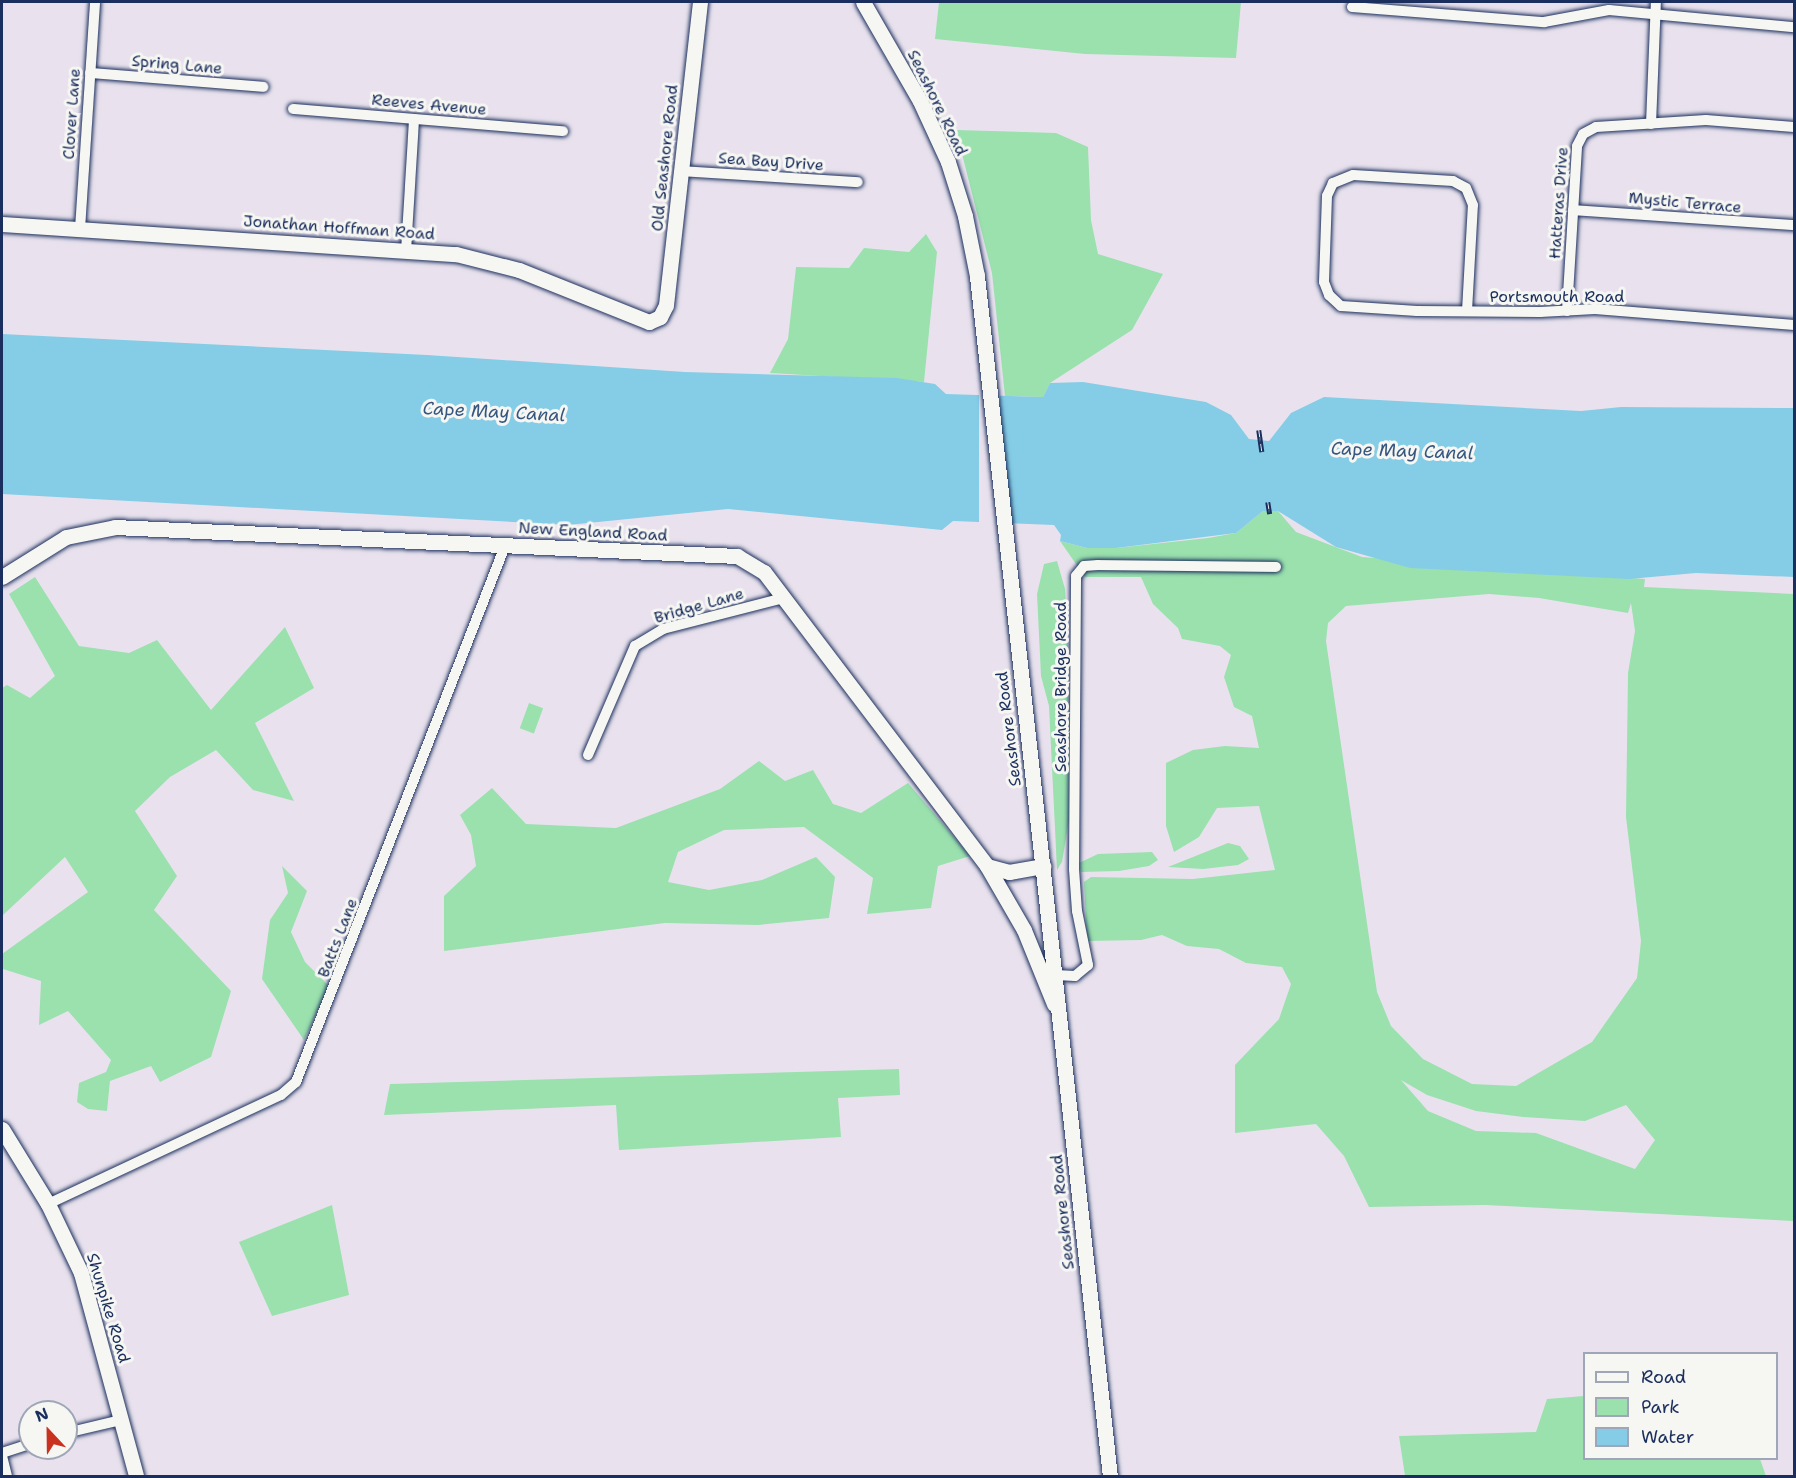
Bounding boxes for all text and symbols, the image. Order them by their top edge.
street label: Seashore Road [903,47,971,159]
street label: Spring Lane [131,51,223,79]
street label: Clover Lane [59,68,85,160]
street label: Old Seashore Road [648,84,682,232]
street label: Reeves Avenue [371,90,487,120]
street label: Hatteras Drive [1546,146,1572,260]
street label: Sea Bay Drive [718,149,824,175]
street label: Mystic Terrace [1628,188,1742,218]
street label: Jonathan Hoffman Road [243,212,435,244]
street label: Portsmouth Road [1490,287,1624,307]
water label: Cape May Canal [422,397,566,427]
water label: Cape May Canal [1330,438,1474,464]
street label: New England Road [518,519,668,545]
street label: Bridge Lane [652,584,746,628]
street label: Seashore Bridge Road [1051,602,1071,772]
street label: Seashore Road [992,670,1026,788]
street label: Batts Lane [314,896,362,980]
street label: Seashore Road [1047,1153,1079,1271]
street label: Shunpike Road [82,1251,134,1365]
legend [1583,1352,1778,1460]
text: Road [1641,1365,1686,1389]
text: Park [1641,1395,1680,1419]
north arrow [18,1400,78,1460]
text: N [32,1403,52,1427]
text: Water [1641,1425,1694,1449]

